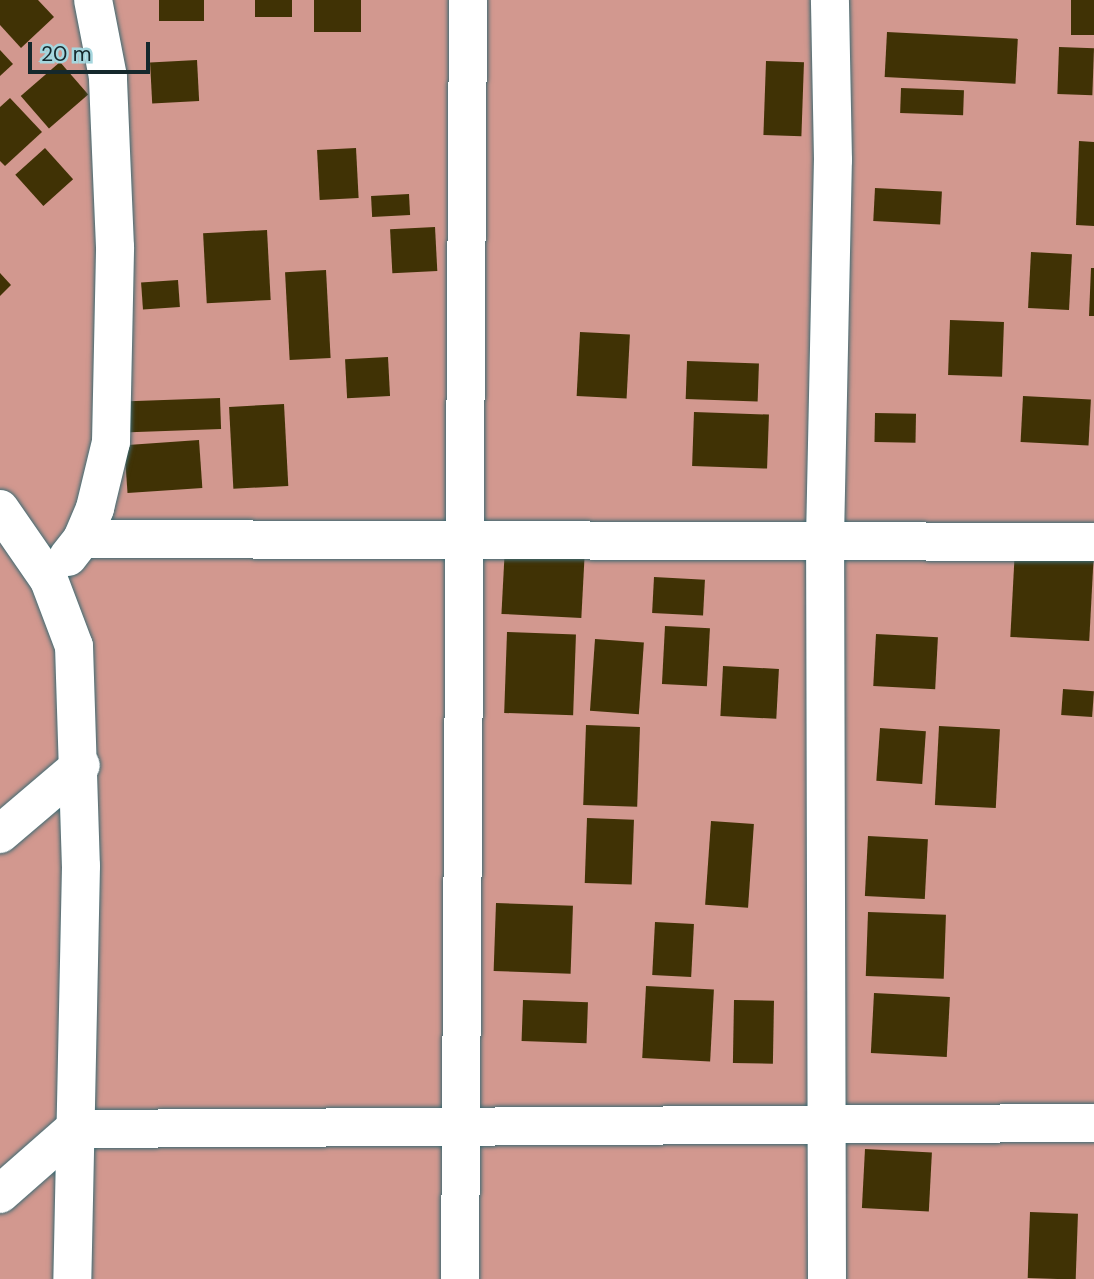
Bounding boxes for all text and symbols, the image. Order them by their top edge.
scale bar [32,28,154,72]
text: 20 m [41,40,92,68]

